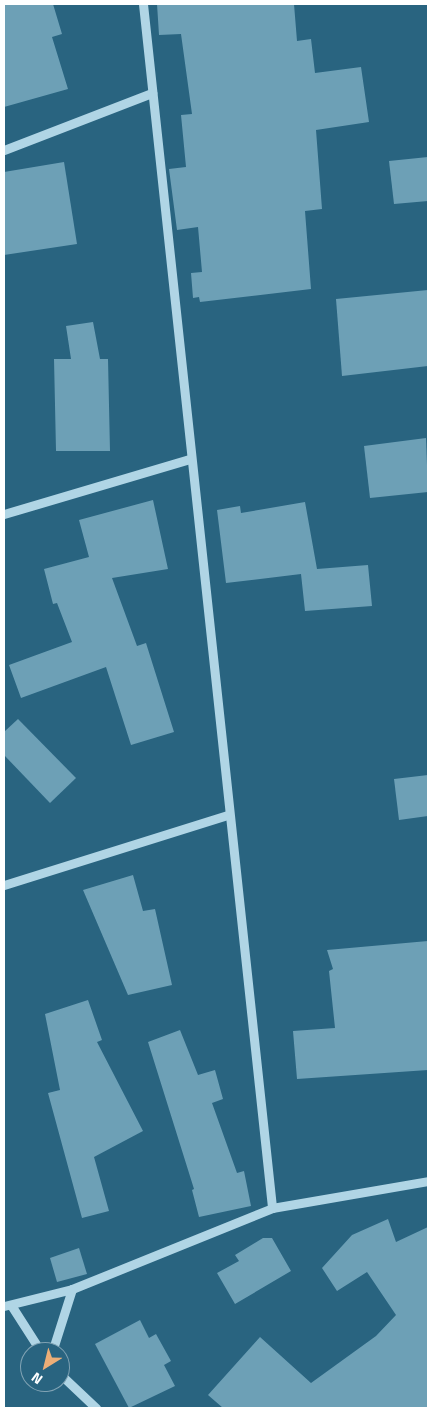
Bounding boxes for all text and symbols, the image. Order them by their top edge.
north arrow [20,1342,70,1392]
text: N [26,1367,47,1390]

